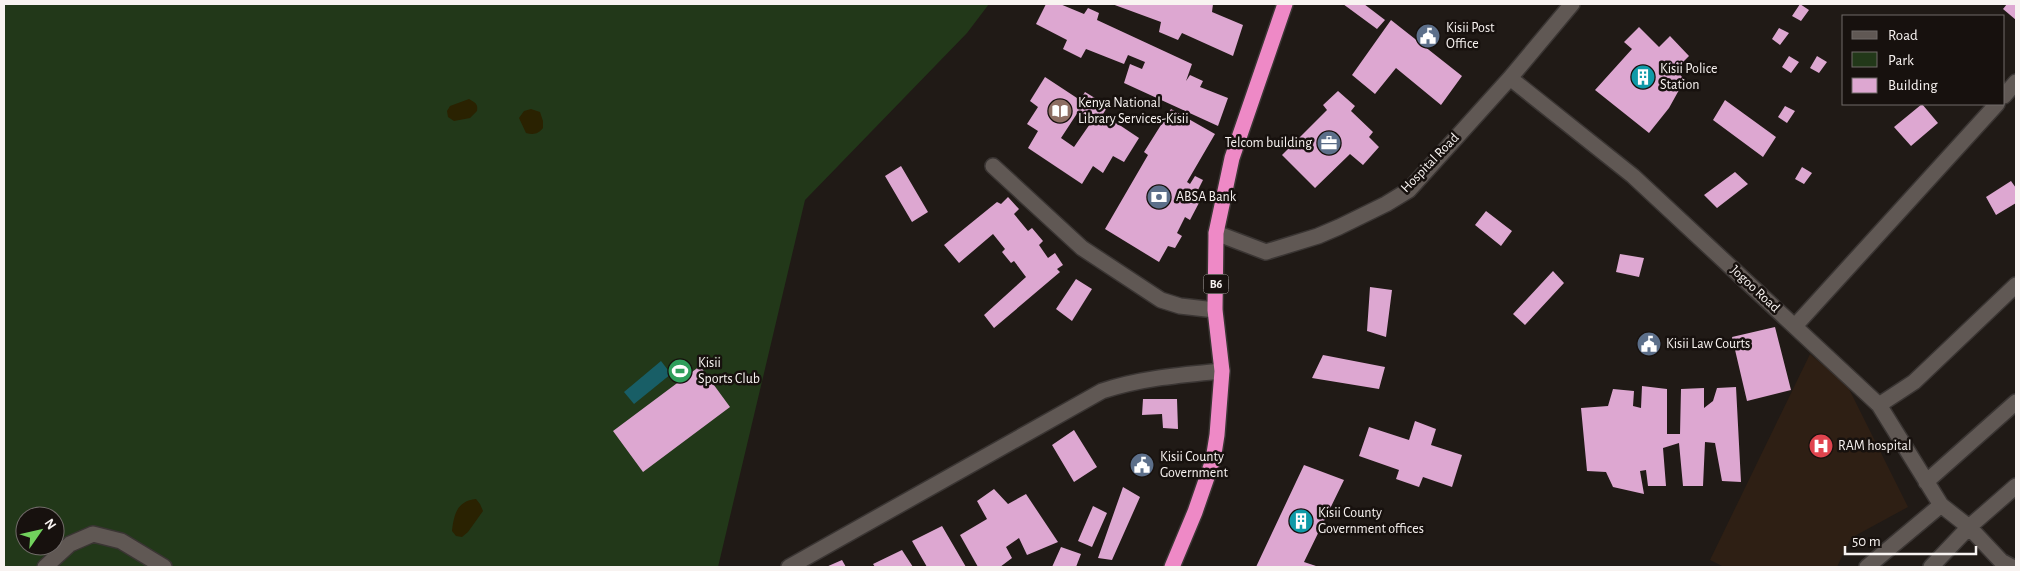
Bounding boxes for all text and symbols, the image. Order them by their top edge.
legend [1842,15,2005,105]
place label: Kisii Post Office [1446,21,1495,51]
public building icon: Kisii Post Office [1415,23,1441,49]
text: Road [1888,28,1918,43]
text: Park [1888,53,1914,68]
place label: Kisii Police Station [1660,62,1718,92]
building icon: Kisii Police Station [1630,64,1656,90]
text: Building [1888,78,1938,93]
place label: Kenya National Library Services-Kisii [1078,96,1189,126]
library icon: Kenya National Library Services-Kisii [1047,98,1073,124]
office icon: Telcom building [1316,130,1342,156]
street label: Hospital Road [1398,131,1462,195]
place label: Telcom building [1225,136,1312,150]
bank icon: ABSA Bank [1146,184,1172,210]
place label: ABSA Bank [1176,190,1237,204]
street label: Jogoo Road [1728,263,1782,315]
road number: B6 [1204,274,1228,294]
public building icon: Kisii Law Courts [1636,331,1662,357]
place label: Kisii Law Courts [1666,337,1750,351]
place label: Kisii Sports Club [698,356,760,386]
sports icon: Kisii Sports Club [667,358,693,384]
hospital icon: RAM hospital [1808,433,1834,459]
place label: RAM hospital [1838,439,1911,453]
place label: Kisii County Government [1160,450,1228,480]
public building icon: Kisii County Government [1129,452,1155,478]
north arrow [15,506,65,556]
place label: Kisii County Government offices [1318,506,1424,536]
building icon: Kisii County Government offices [1288,508,1314,534]
text: N [41,516,58,532]
scale bar [1845,524,1976,556]
text: 50 m [1852,534,1881,549]

